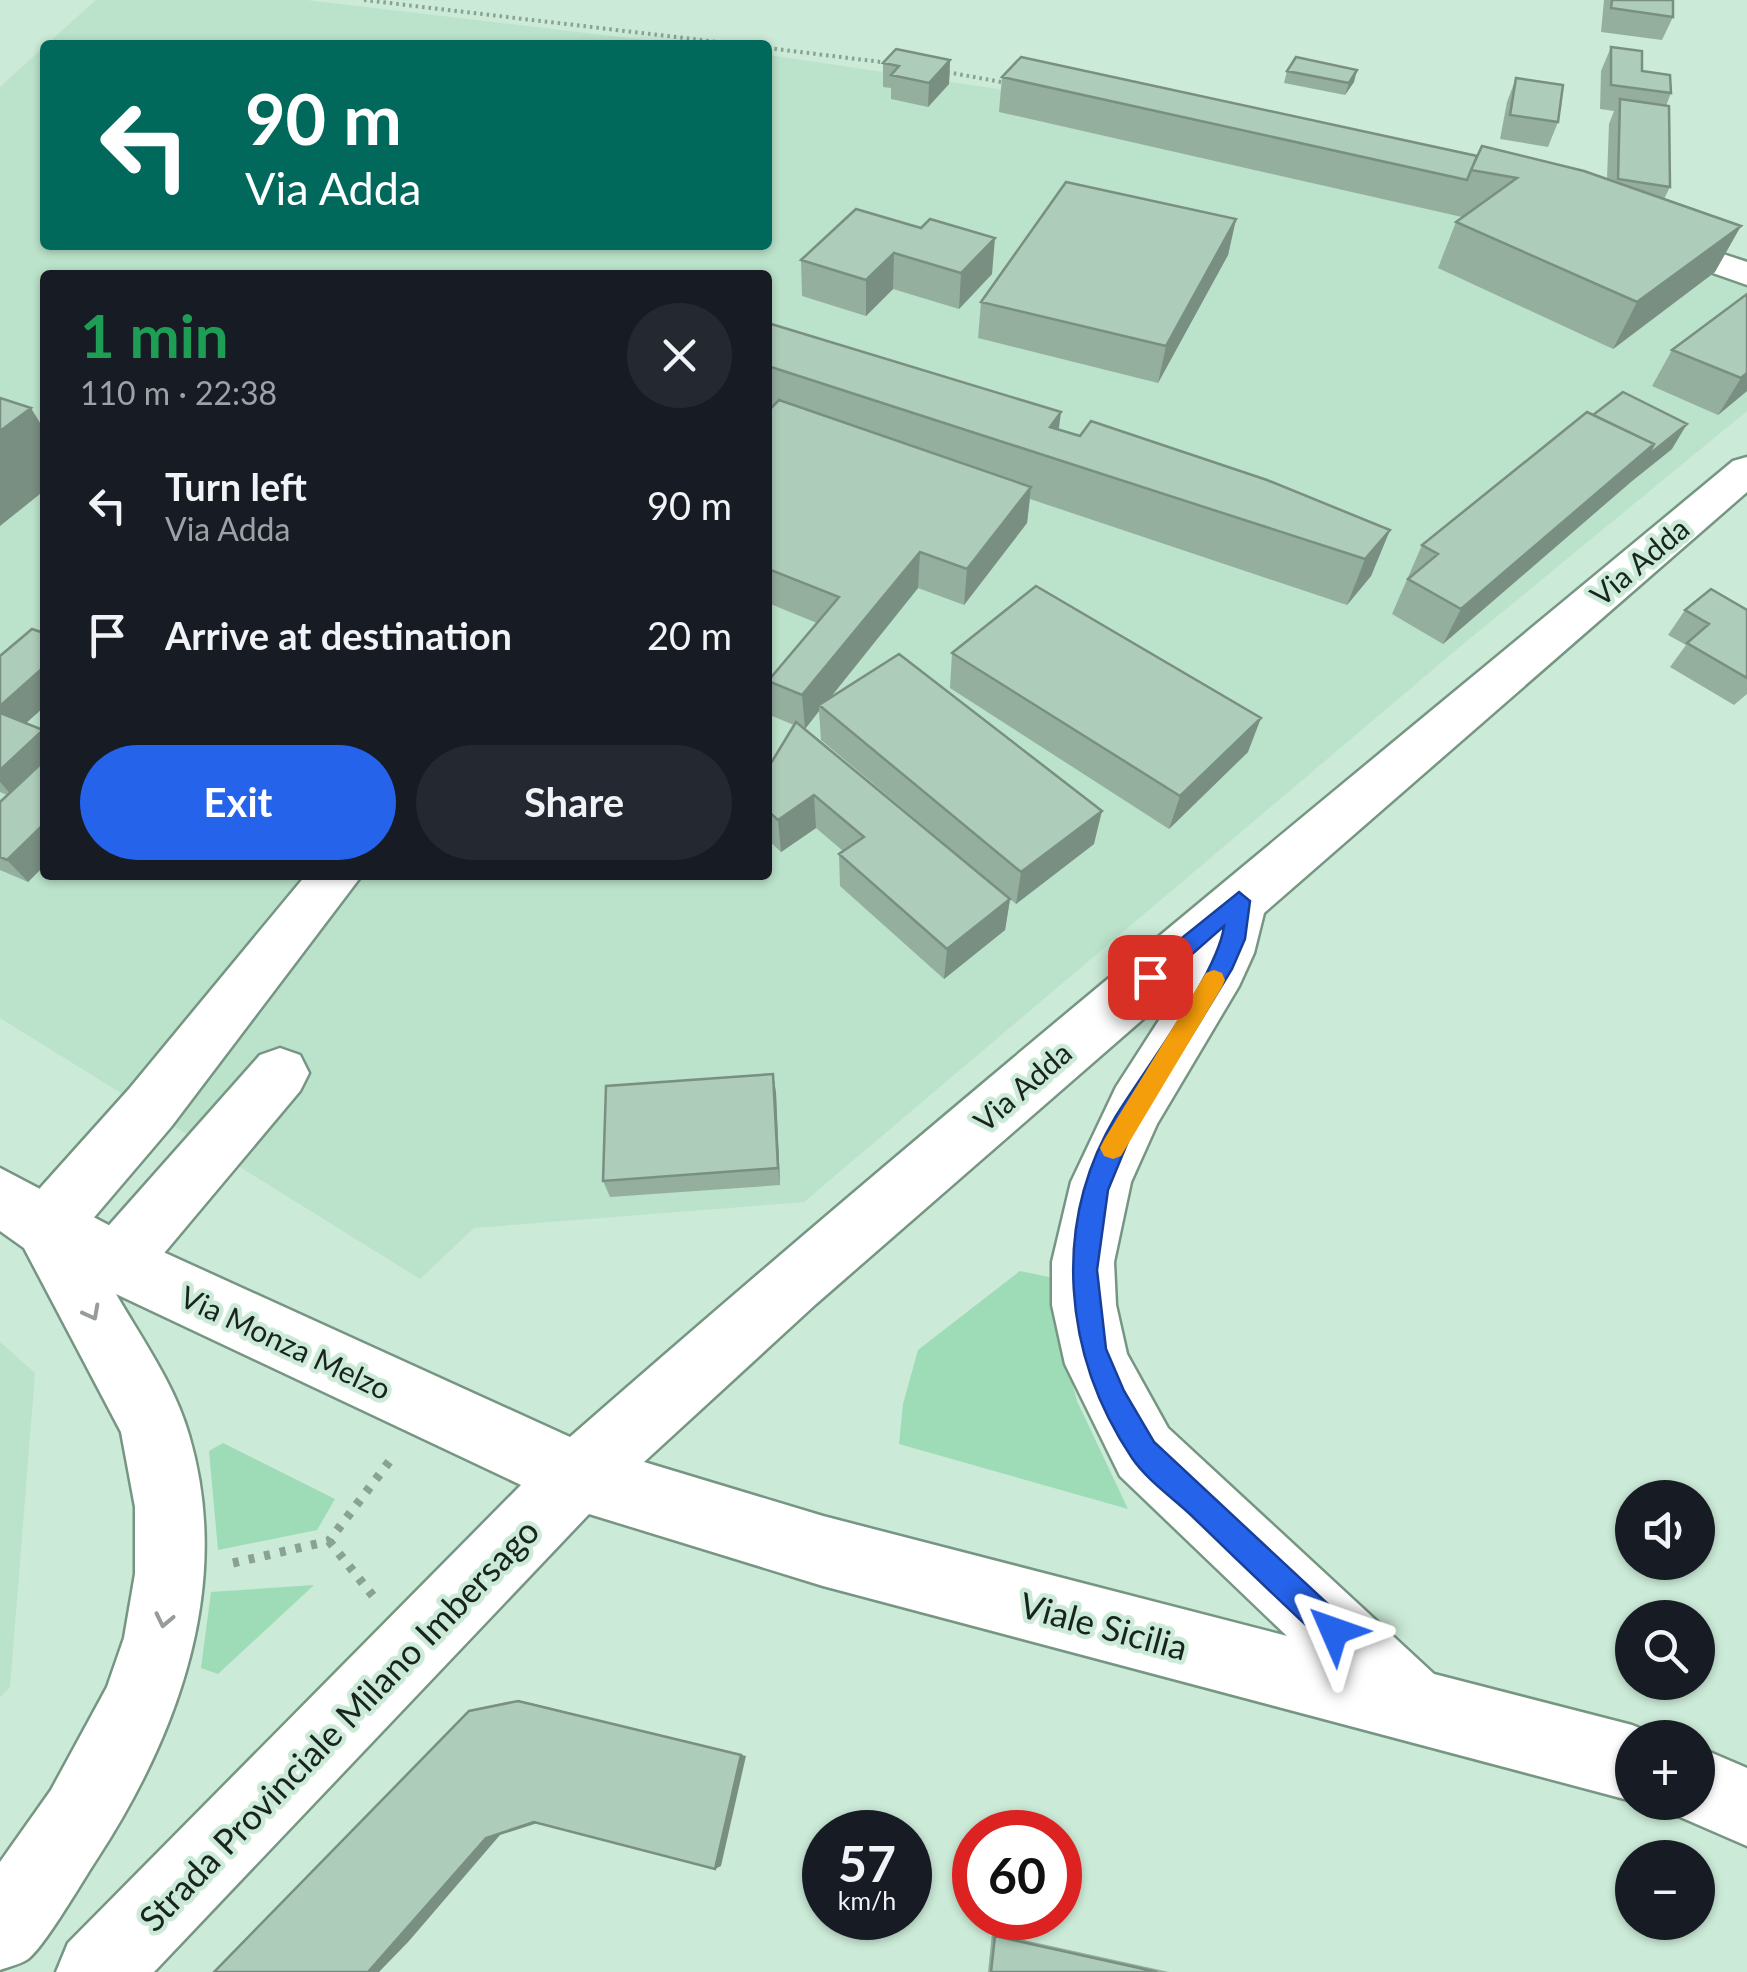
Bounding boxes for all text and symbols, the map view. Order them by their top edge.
text: 90 m [245,76,402,160]
icon: left [80,80,210,210]
text: Via Adda [245,161,421,215]
text: 1 min [80,299,229,371]
button: close [627,303,732,408]
text: 110 m · 22:38 [80,373,277,412]
text: Turn left [165,463,307,509]
icon: left [80,478,135,533]
text: 90 m [647,482,732,528]
text: Via Adda [165,509,290,548]
street label: Via Adda [1582,509,1696,613]
icon: arrive [80,608,135,663]
text: Arrive at destination [165,612,512,658]
text: 20 m [647,612,732,658]
button: Exit [80,745,396,860]
button: Share [416,745,732,860]
pin [1108,935,1193,1020]
icon: arrive [1123,950,1178,1005]
street label: Via Adda [966,1034,1078,1138]
street label: Via Monza Melzo [175,1278,397,1406]
one-way arrow [80,1302,100,1320]
map controls [1615,1480,1715,1940]
button: sound [1615,1480,1715,1580]
street label: Strada Provinciale Milano Imbersago [130,1509,546,1939]
position arrow [1282,1579,1386,1683]
street label: Viale Sicilia [1016,1583,1192,1667]
button: search [1615,1600,1715,1700]
one-way arrow [155,1611,176,1628]
button: + [1615,1720,1715,1820]
speed limit sign: 60 [952,1810,1082,1940]
text: 57 [838,1833,896,1893]
button: − [1615,1840,1715,1940]
text: km/h [838,1885,896,1915]

